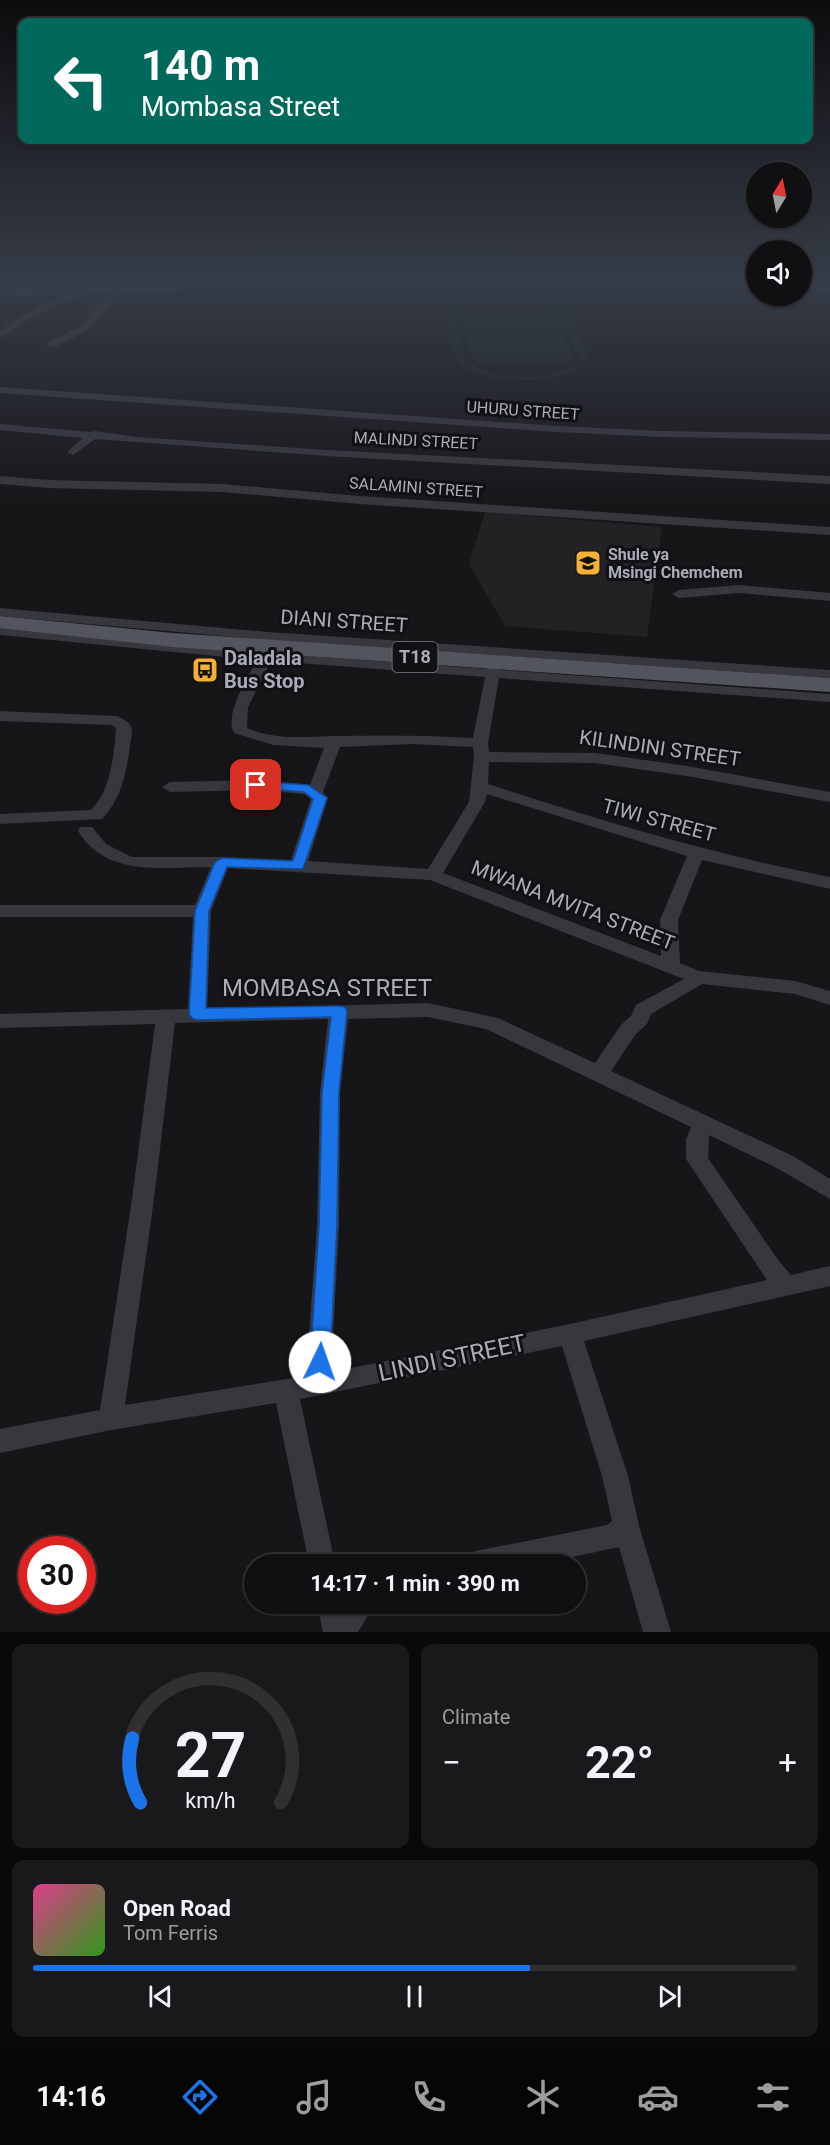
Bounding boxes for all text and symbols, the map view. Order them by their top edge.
text: 140 m [141,41,260,90]
icon: left [42,42,120,120]
text: Mombasa Street [141,91,340,123]
north arrow [746,162,812,228]
map controls [746,162,812,306]
button: sound [746,240,812,306]
street label: UHURU STREET [466,397,581,424]
street label: MALINDI STREET [353,428,479,453]
street label: SALAMINI STREET [348,473,484,502]
place label: Shule ya Msingi Chemchem [608,545,743,582]
school or university icon: Shule ya Msingi Chemchem [573,548,603,578]
street label: DIANI STREET [280,605,408,637]
road number: T18 [392,642,438,672]
place label: Daladala Bus Stop [224,646,305,693]
bus stop icon: Daladala Bus Stop [190,655,220,685]
street label: KILINDINI STREET [578,725,742,771]
pin [230,759,281,810]
icon: arrive [239,768,272,801]
street label: TIWI STREET [600,793,718,847]
street label: MWANA MVITA STREET [468,855,678,955]
street label: MOMBASA STREET [222,974,432,1002]
street label: LINDI STREET [376,1329,528,1387]
position arrow [288,1330,352,1394]
speed limit sign: 30 [18,1536,96,1614]
text: 14:17 · 1 min · 390 m [310,1571,520,1596]
text: Climate [442,1705,510,1729]
text: 27 [175,1719,246,1792]
text: 22° [585,1736,654,1789]
text: − [442,1743,461,1782]
text: + [778,1743,797,1782]
text: km/h [185,1788,236,1813]
text: Open Road [123,1896,231,1921]
text: Tom Ferris [123,1921,218,1945]
icon: previous [144,1980,177,2013]
icon: pause [398,1980,431,2013]
icon: next [653,1980,686,2013]
icon: directions [179,2076,221,2118]
icon: music [293,2076,335,2118]
icon: phone [408,2076,450,2118]
icon: climate [522,2076,564,2118]
icon: car [637,2076,679,2118]
icon: filters [752,2076,794,2118]
text: 14:16 [36,2081,106,2113]

